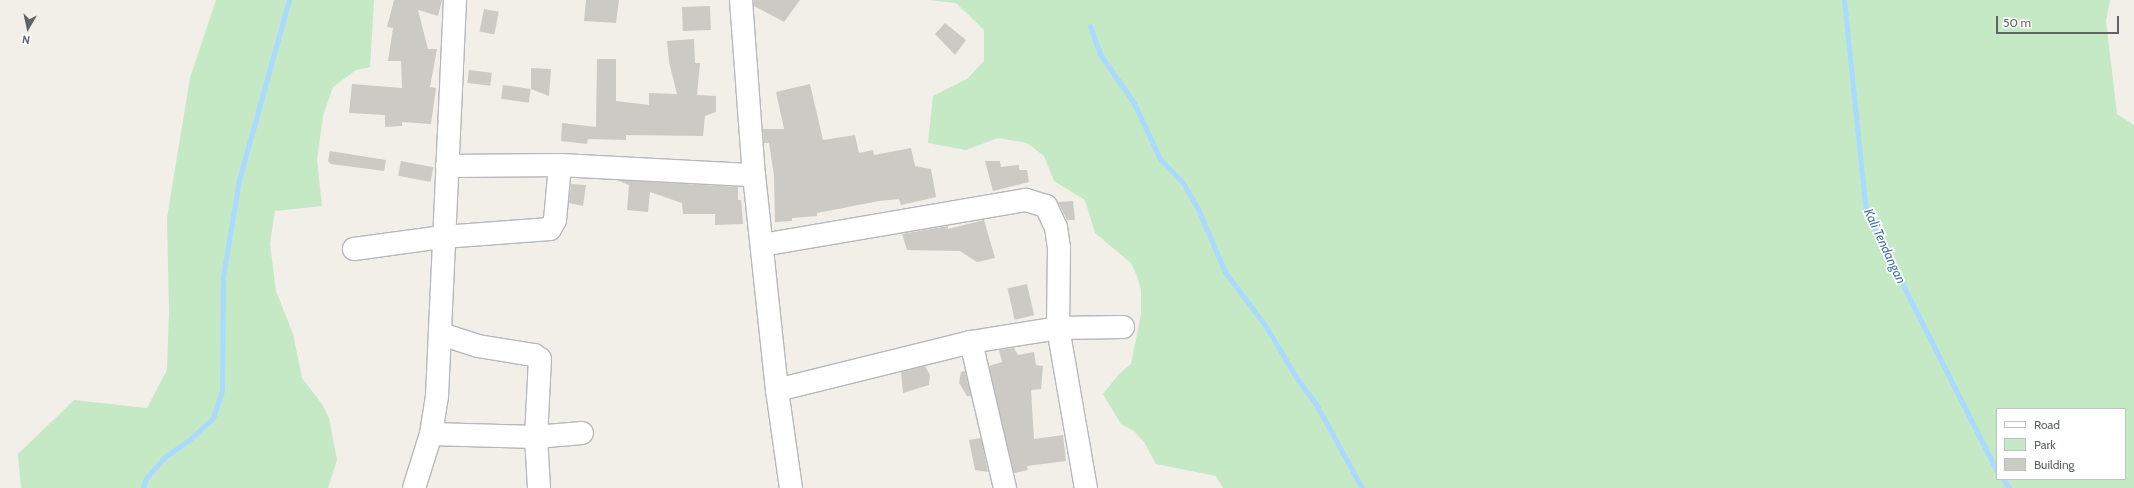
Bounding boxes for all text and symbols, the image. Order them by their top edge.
north arrow [8,8,48,48]
scale bar [1998,8,2121,34]
text: 50 m [2003,15,2031,30]
text: N [21,32,31,47]
water label: Kali Tendangan [1861,206,1909,286]
legend [1996,408,2126,480]
text: Road [2034,417,2060,432]
text: Park [2034,437,2056,452]
text: Building [2034,457,2075,472]

